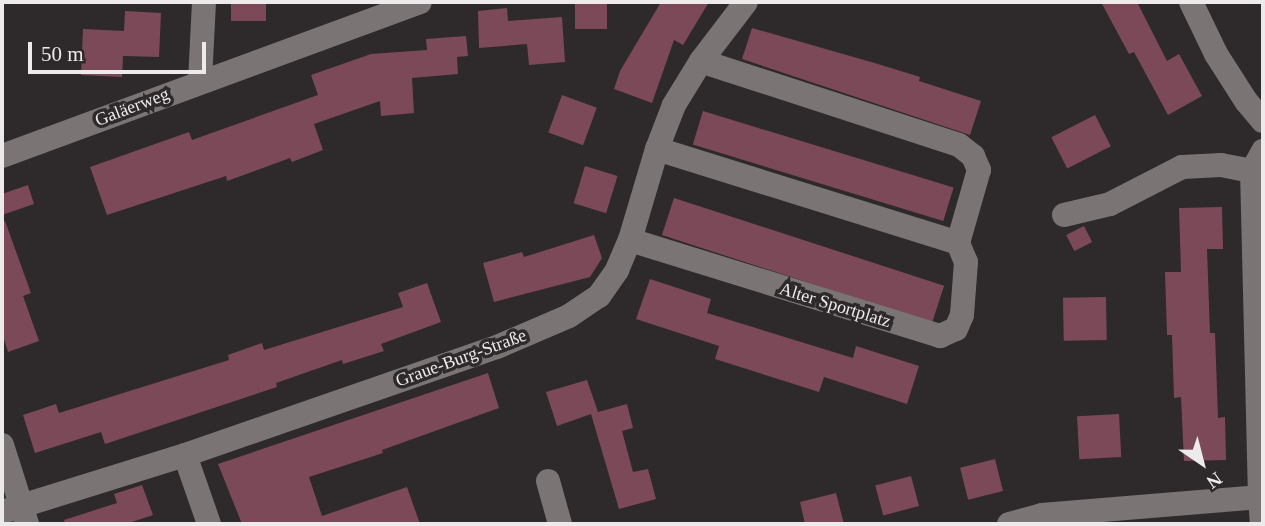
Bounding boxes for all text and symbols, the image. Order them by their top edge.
scale bar [32,28,210,72]
text: 50 m [41,42,84,66]
street label: Galäerweg [92,83,172,131]
street label: Alter Sportplatz [777,278,893,332]
street label: Graue-Burg-Straße [393,324,529,392]
north arrow [1167,428,1237,498]
text: N [1203,468,1226,493]

